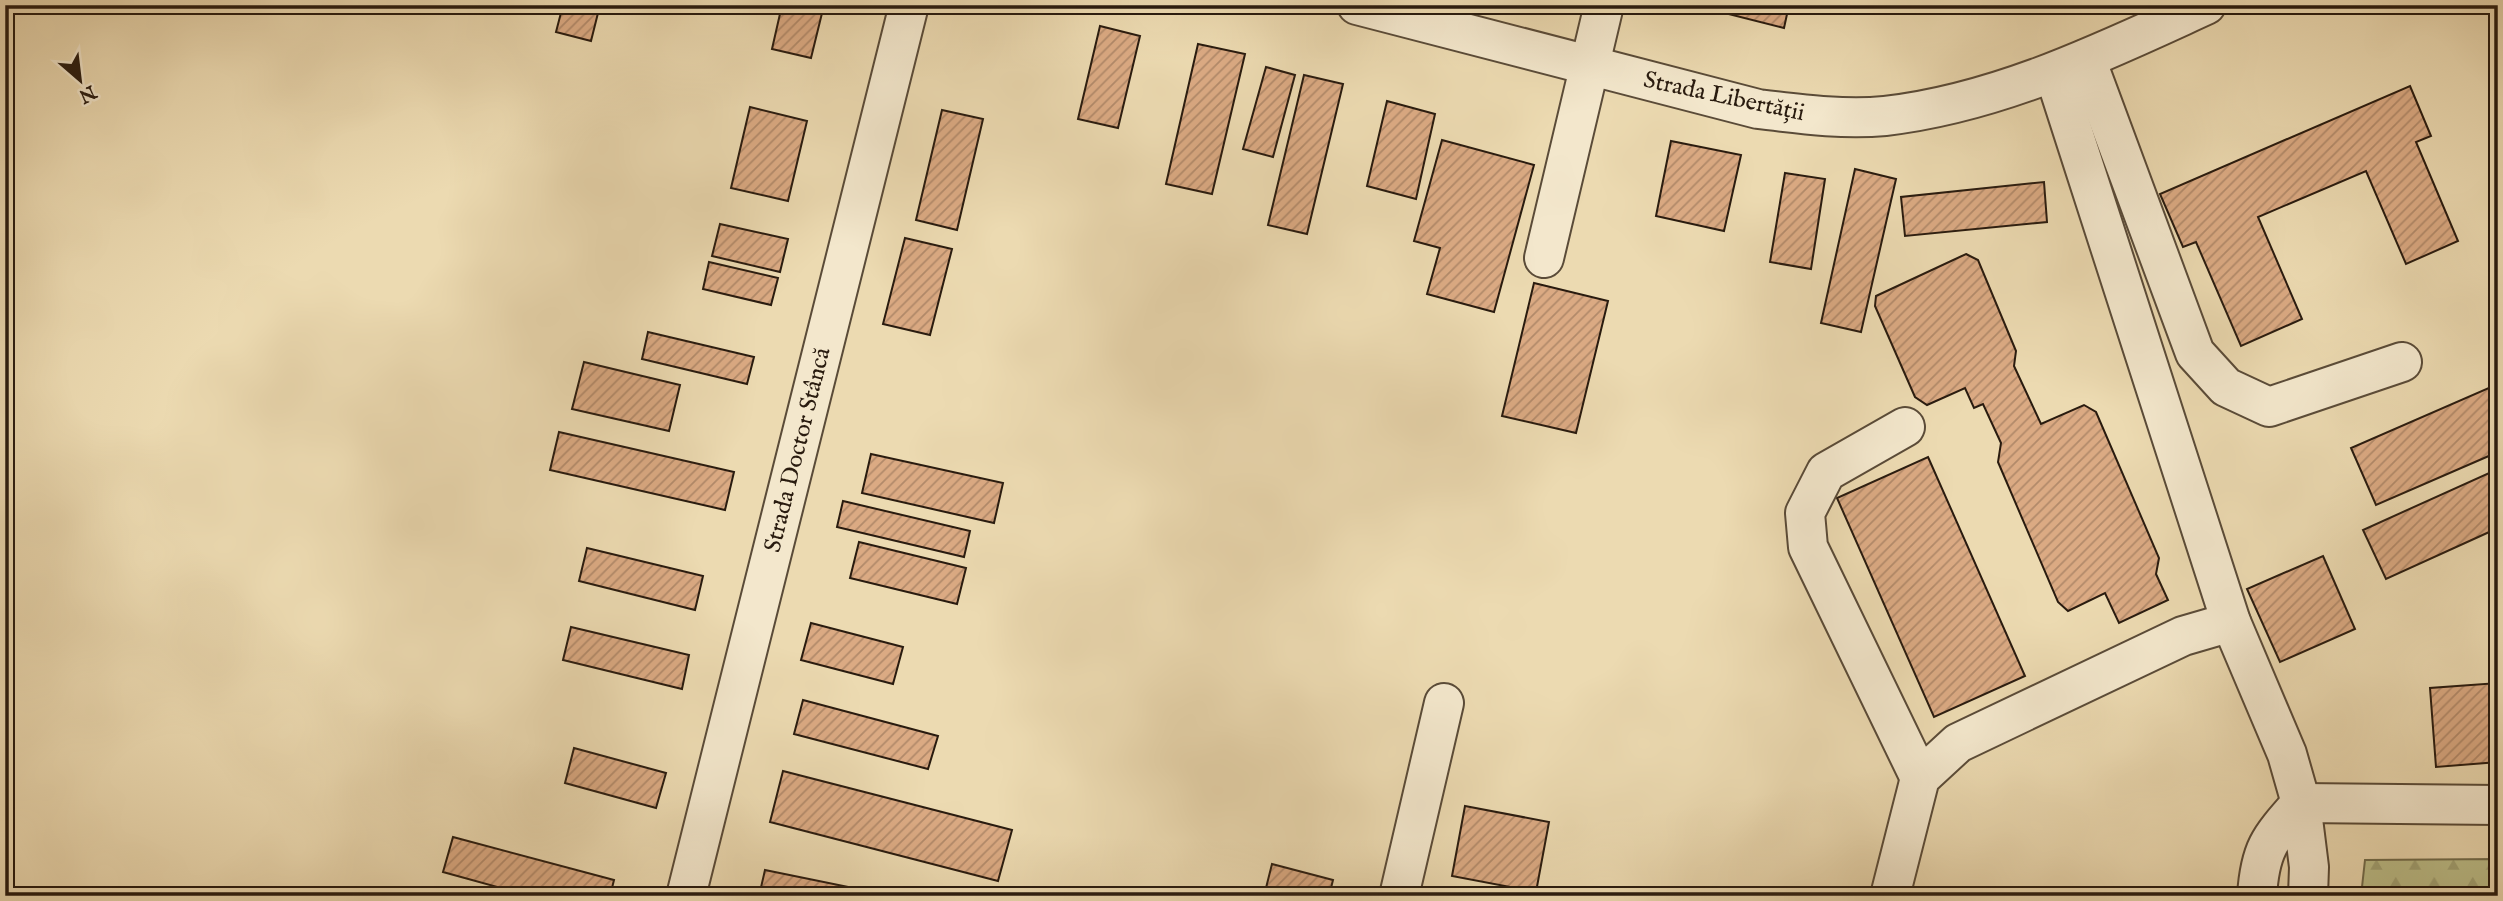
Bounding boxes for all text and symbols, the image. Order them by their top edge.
north arrow [46,46,116,116]
street label: Strada Libertății [1641,65,1807,129]
text: N [74,78,101,108]
street label: Strada Doctor Stâncă [758,344,839,556]

